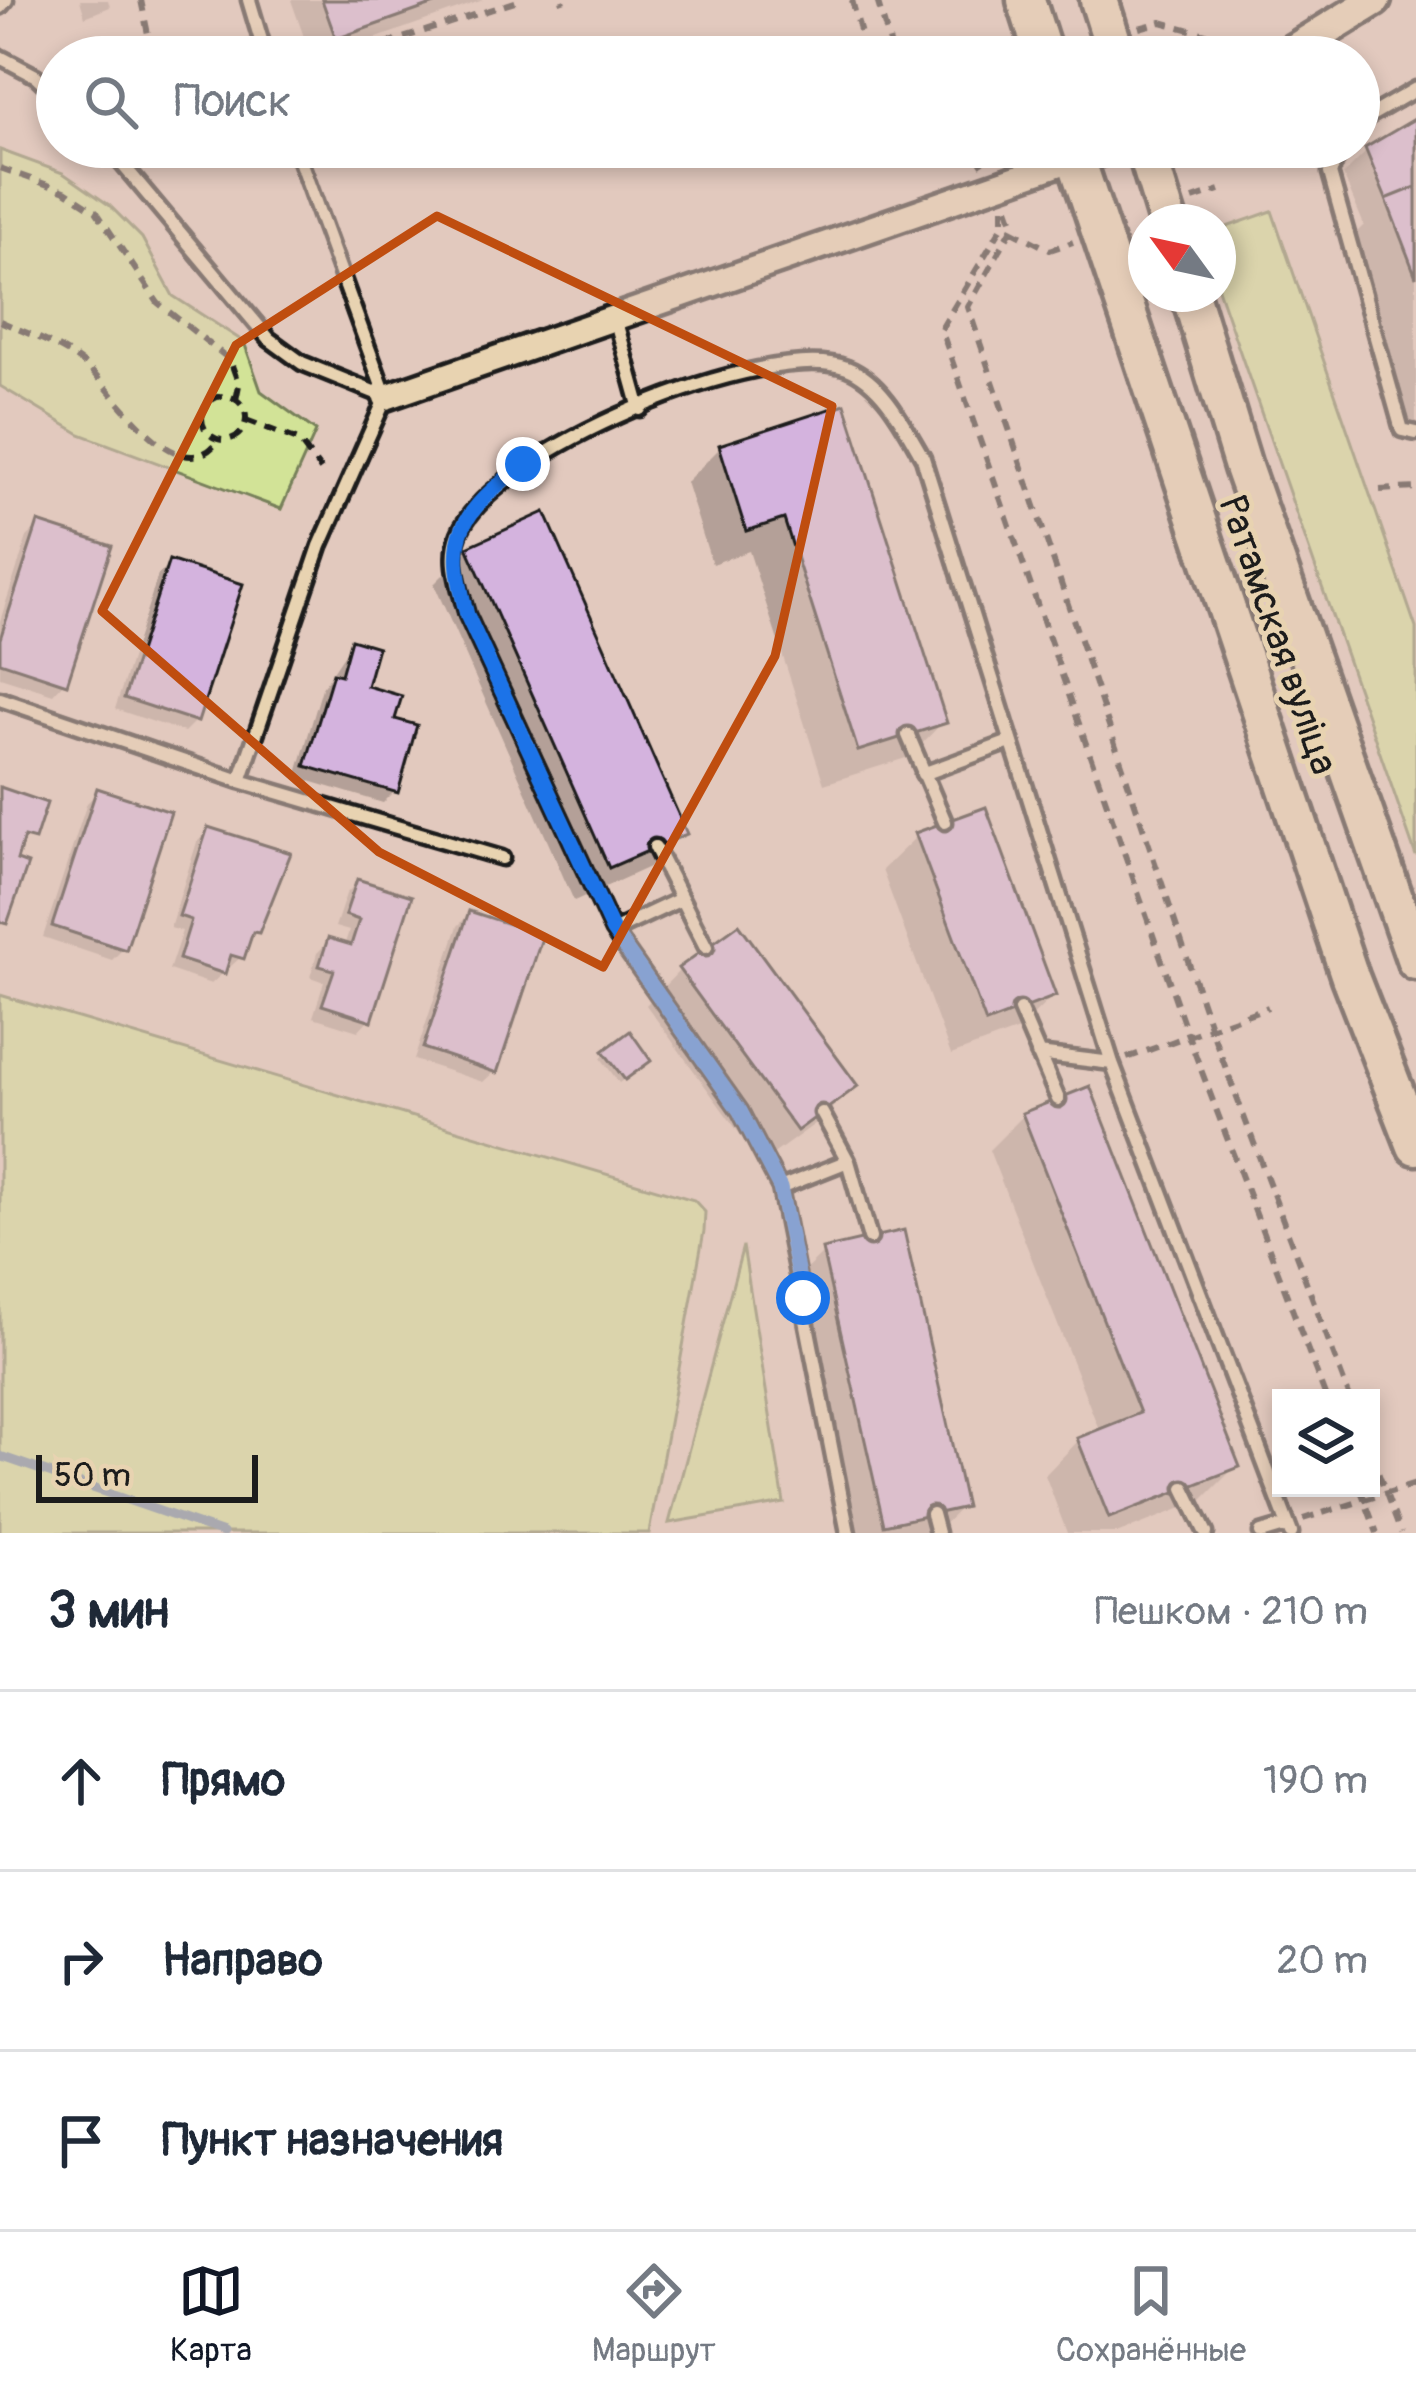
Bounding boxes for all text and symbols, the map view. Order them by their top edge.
search box [36,36,1380,168]
icon: search [78,69,144,135]
text: Поиск [174,74,291,130]
north arrow [1128,204,1236,312]
route end [496,437,550,491]
street label: Ратамская вуліца [1207,489,1349,781]
route start [776,1271,830,1325]
map controls [1272,1389,1380,1497]
button: layers [1272,1389,1380,1497]
scale bar [36,1449,258,1502]
text: 50 m [54,1455,131,1496]
text: 3 мин [48,1579,169,1643]
text: Пешком · 210 m [1095,1587,1368,1636]
icon: ahead [48,1748,114,1814]
text: Прямо [162,1753,285,1809]
text: 190 m [1263,1756,1368,1805]
icon: right [48,1928,114,1994]
text: Направо [162,1933,323,1989]
text: 20 m [1276,1936,1368,1985]
icon: arrive [48,2108,114,2174]
text: Пункт назначения [162,2113,503,2169]
tab: Карта [170,2258,252,2371]
tab: Маршрут [592,2258,716,2371]
tab: Сохранённые [1056,2258,1246,2371]

